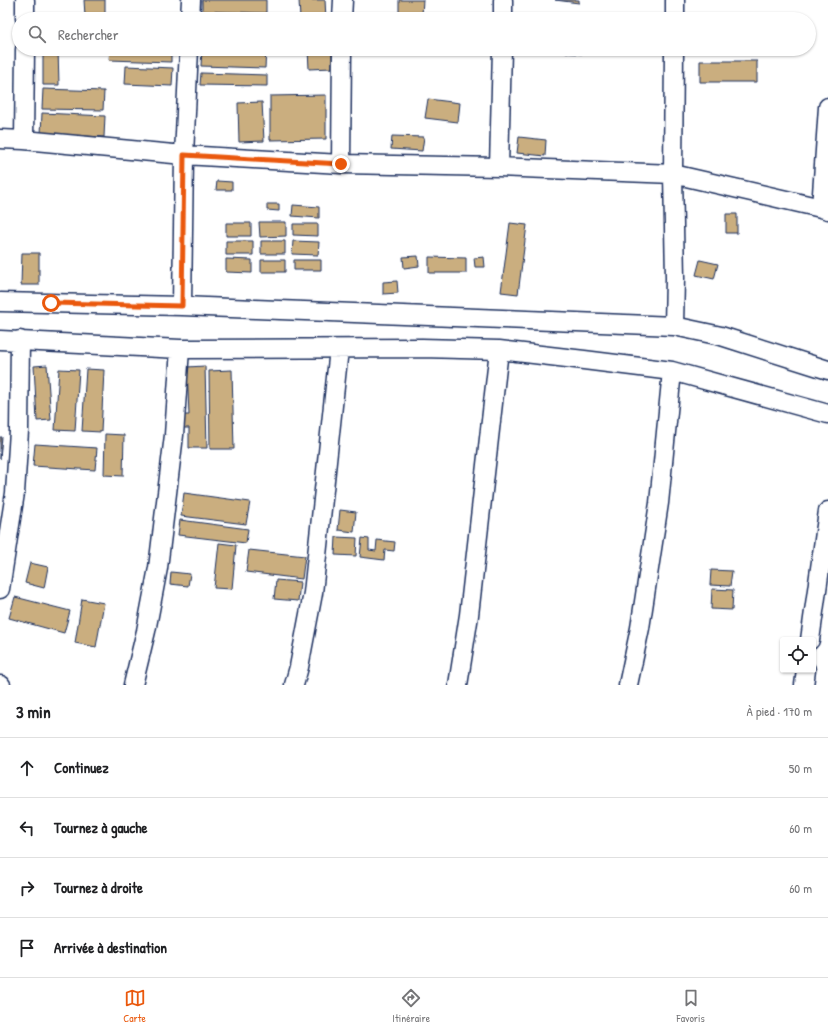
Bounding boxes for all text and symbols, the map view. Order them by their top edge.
search box [12,12,816,56]
icon: search [26,23,48,45]
text: Rechercher [58,24,119,45]
route end [332,155,350,173]
route start [42,294,60,312]
map controls [780,637,816,673]
button: locate [780,637,816,673]
text: 3 min [16,700,51,723]
text: À pied · 170 m [747,702,812,720]
icon: ahead [16,757,38,779]
text: Continuez [54,757,109,778]
text: 50 m [789,759,812,777]
icon: left [16,817,38,839]
text: Tournez à gauche [54,817,147,838]
text: 60 m [789,819,812,837]
icon: right [16,877,38,899]
text: Tournez à droite [54,877,143,898]
text: 60 m [789,879,812,897]
icon: arrive [16,937,38,959]
text: Arrivée à destination [54,937,167,958]
tab: Carte [123,987,146,1025]
tab: Itinéraire [392,987,430,1025]
tab: Favoris [677,987,705,1025]

